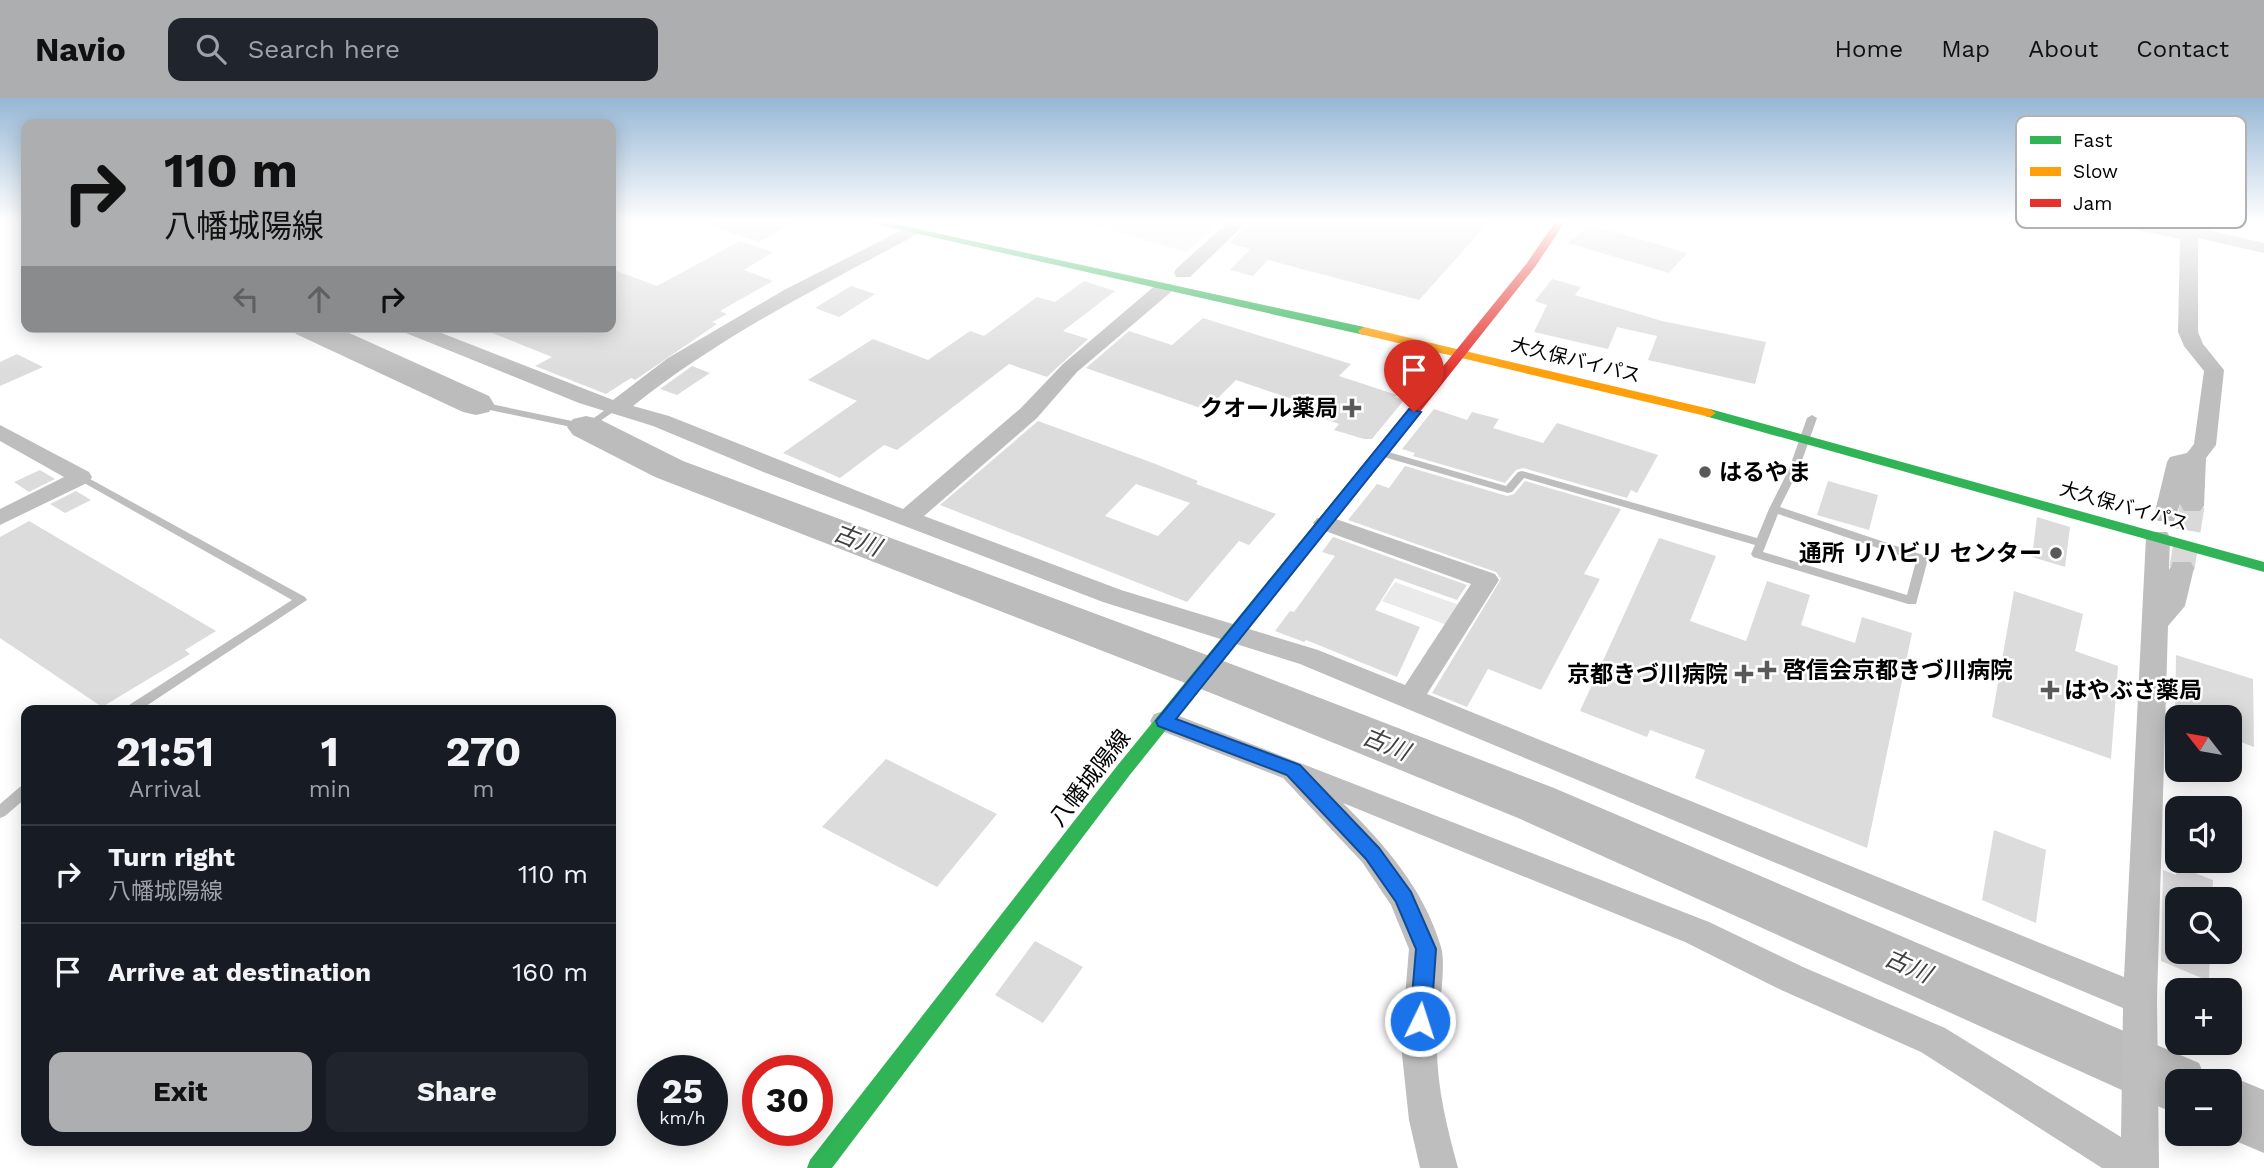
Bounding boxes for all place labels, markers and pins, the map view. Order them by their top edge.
pin [1384,340,1444,412]
place label: クオール薬局 [1200,395,1338,422]
marker: クオール薬局 [1344,400,1360,416]
place label: はるやま [1719,459,1811,486]
marker: はるやま [1697,464,1713,480]
place label: 通所 リハビリ センター [1799,540,2042,567]
marker: 通所 リハビリ センター [2048,545,2064,561]
place label: 啓信会京都きづ川病院 [1783,657,2013,684]
marker: 啓信会京都きづ川病院 [1757,660,1777,680]
place label: 京都きづ川病院 [1567,661,1728,688]
marker: 京都きづ川病院 [1734,664,1754,684]
place label: はやぶさ薬局 [2064,677,2202,704]
marker: はやぶさ薬局 [2042,682,2058,698]

